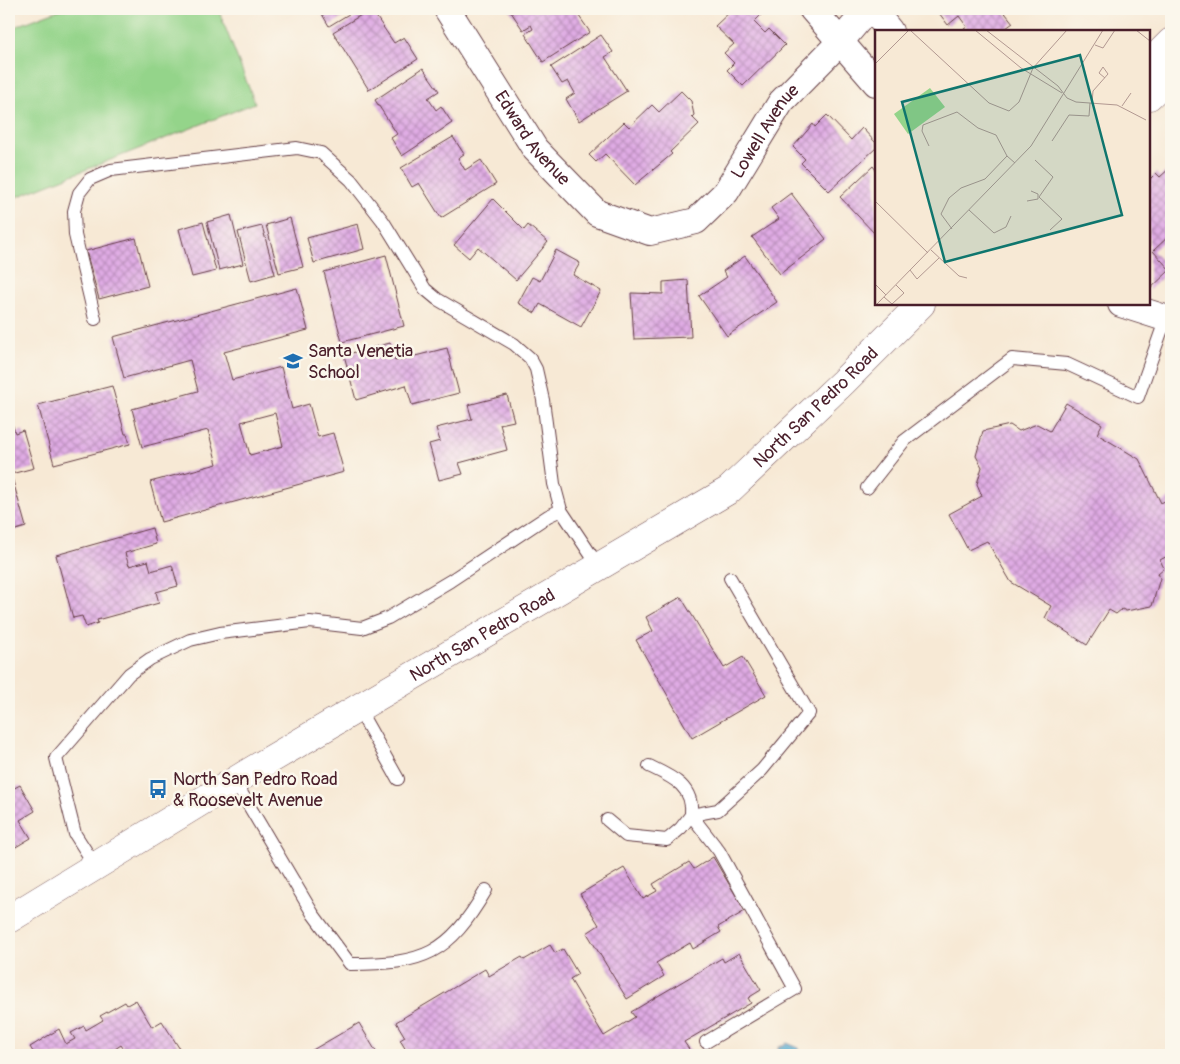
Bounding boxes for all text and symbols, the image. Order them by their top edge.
inset map [875,30,1150,305]
street label: Lowell Avenue [726,79,804,183]
street label: Edward Avenue [490,86,575,190]
place label: Santa Venetia School [308,340,413,384]
street label: North San Pedro Road [748,342,883,473]
school or university icon: Santa Venetia School [282,350,304,372]
street label: North San Pedro Road [405,583,559,687]
place label: North San Pedro Road & Roosevelt Avenue [173,768,338,812]
bus stop icon: North San Pedro Road & Roosevelt Avenue [147,778,169,800]

